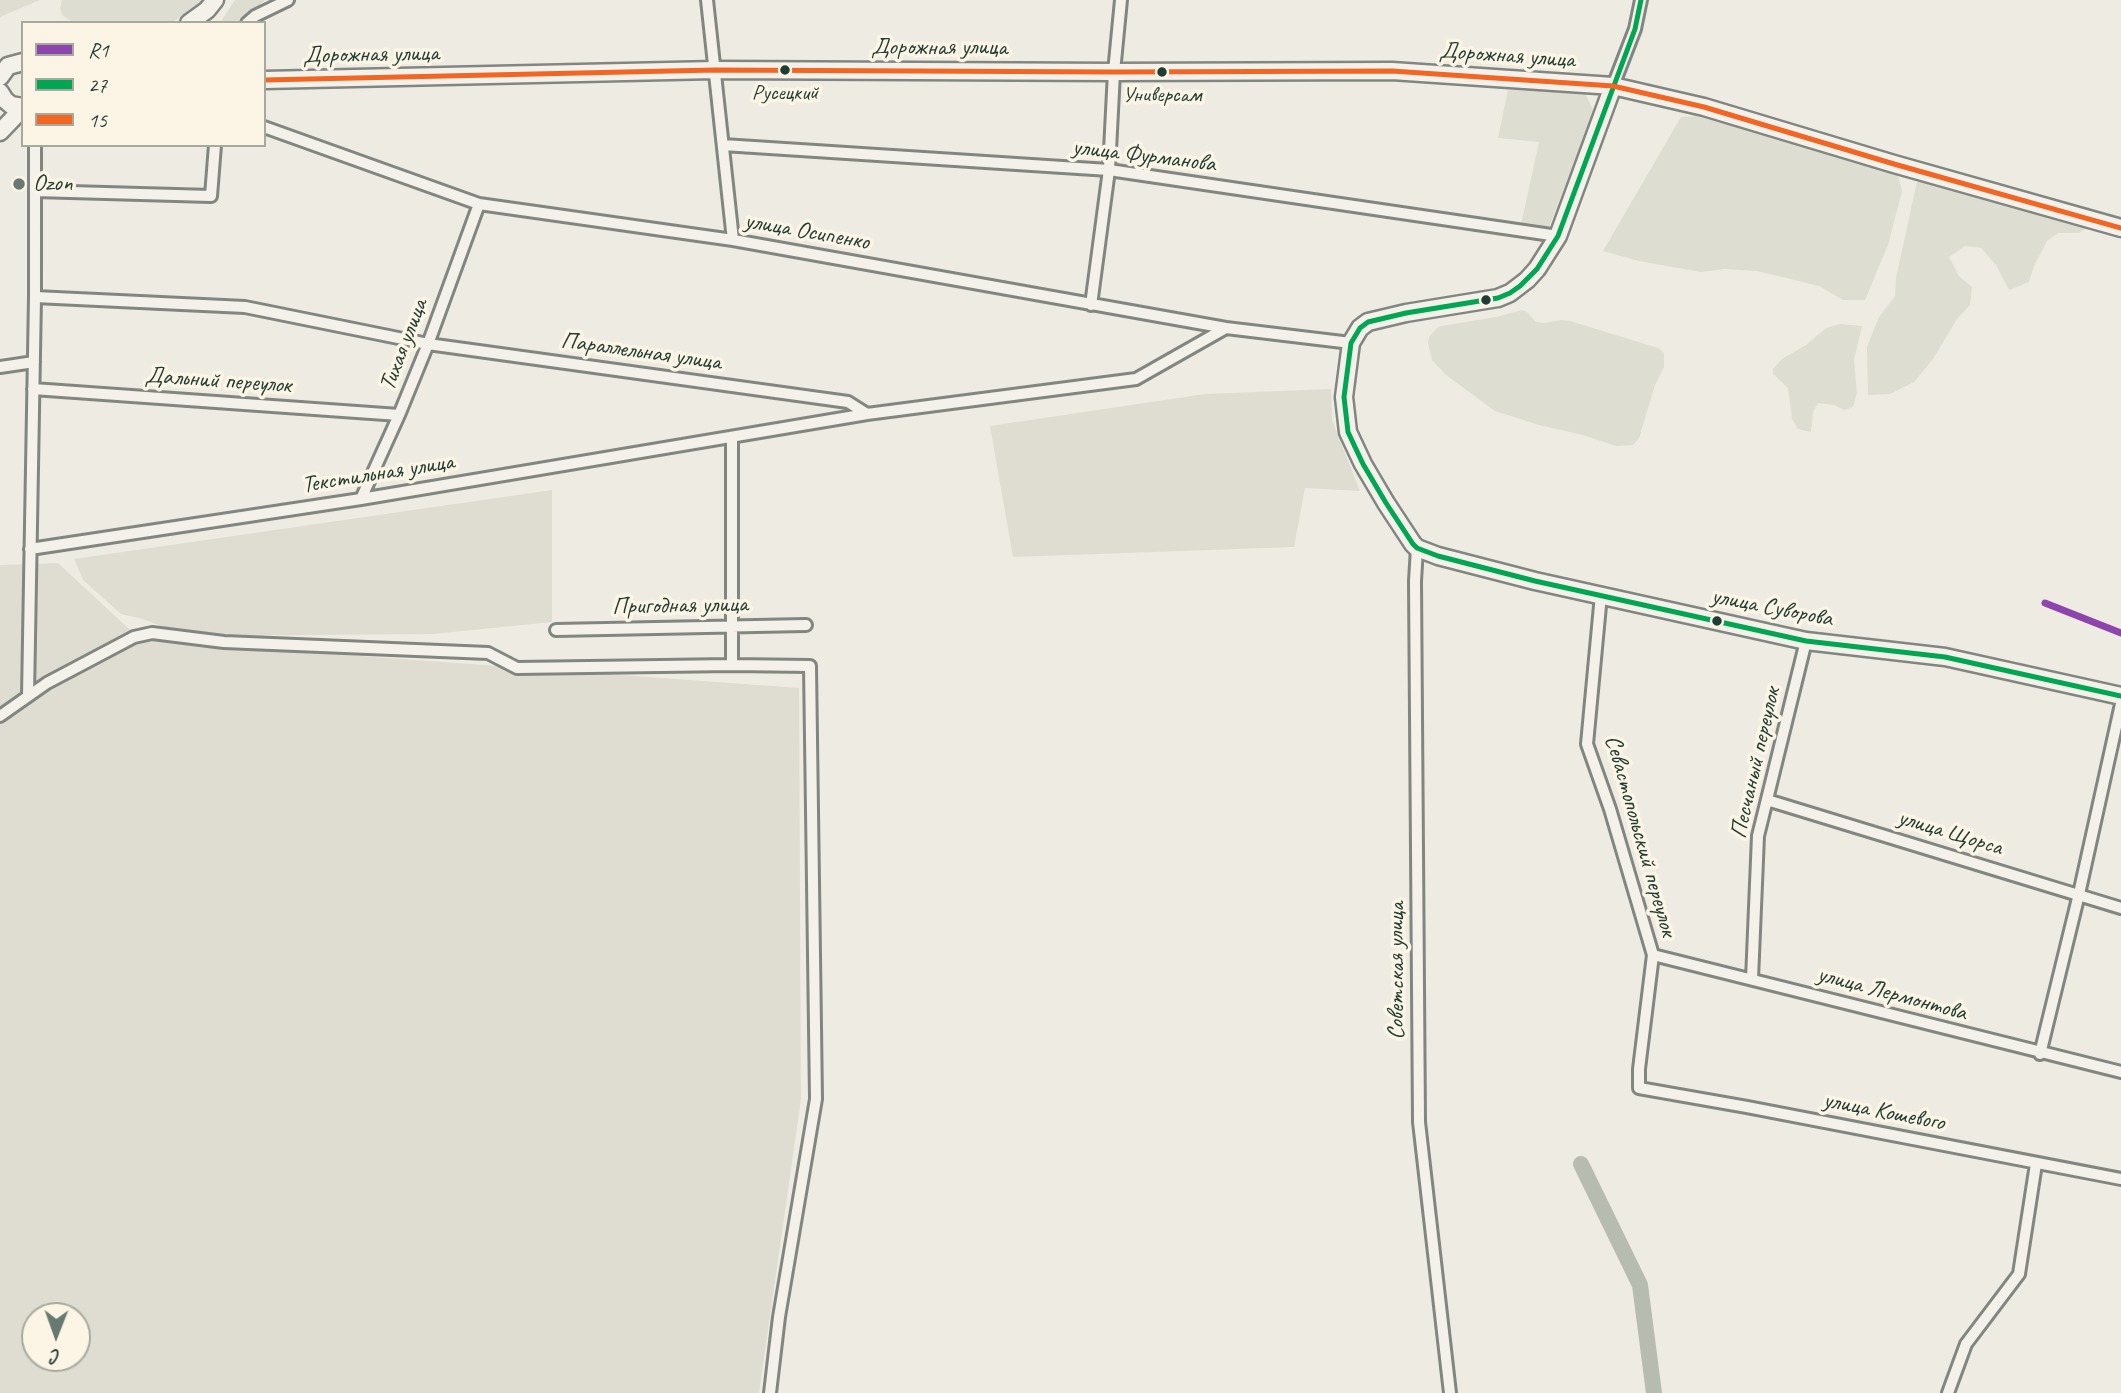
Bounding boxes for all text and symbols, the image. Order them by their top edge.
legend [21,21,266,147]
street label: Дорожная улица [871,34,1007,62]
text: R1 [88,37,109,63]
street label: Дорожная улица [1438,37,1576,75]
street label: Дорожная улица [303,39,439,71]
marker: Русецкий [778,63,792,77]
marker: Универсам [1155,65,1169,79]
text: 27 [88,72,107,98]
place label: Русецкий [752,80,818,106]
place label: Универсам [1123,82,1201,108]
text: 15 [88,107,107,133]
street label: улица Фурманова [1071,133,1217,179]
place label: Ozon [33,170,72,198]
marker: Ozon [11,176,27,192]
street label: улица Осипенко [742,207,872,257]
unlabelled marker [1479,293,1493,307]
street label: Тихая улица [373,295,435,395]
street label: Параллельная улица [559,327,723,377]
street label: Дальний переулок [144,362,292,400]
street label: Текстильная улица [300,448,456,500]
street label: улица Суворова [1709,582,1835,634]
street label: Пригодная улица [612,590,748,622]
unlabelled marker [1710,614,1724,628]
street label: Песчаный переулок [1725,685,1787,841]
street label: Севастопольский переулок [1597,732,1683,940]
street label: улица Щорса [1894,803,2006,863]
street label: Советская улица [1383,902,1411,1040]
street label: улица Лермонтова [1814,960,1970,1028]
street label: улица Кошевого [1821,1086,1947,1138]
north arrow [21,1302,91,1372]
text: С [51,1344,61,1368]

